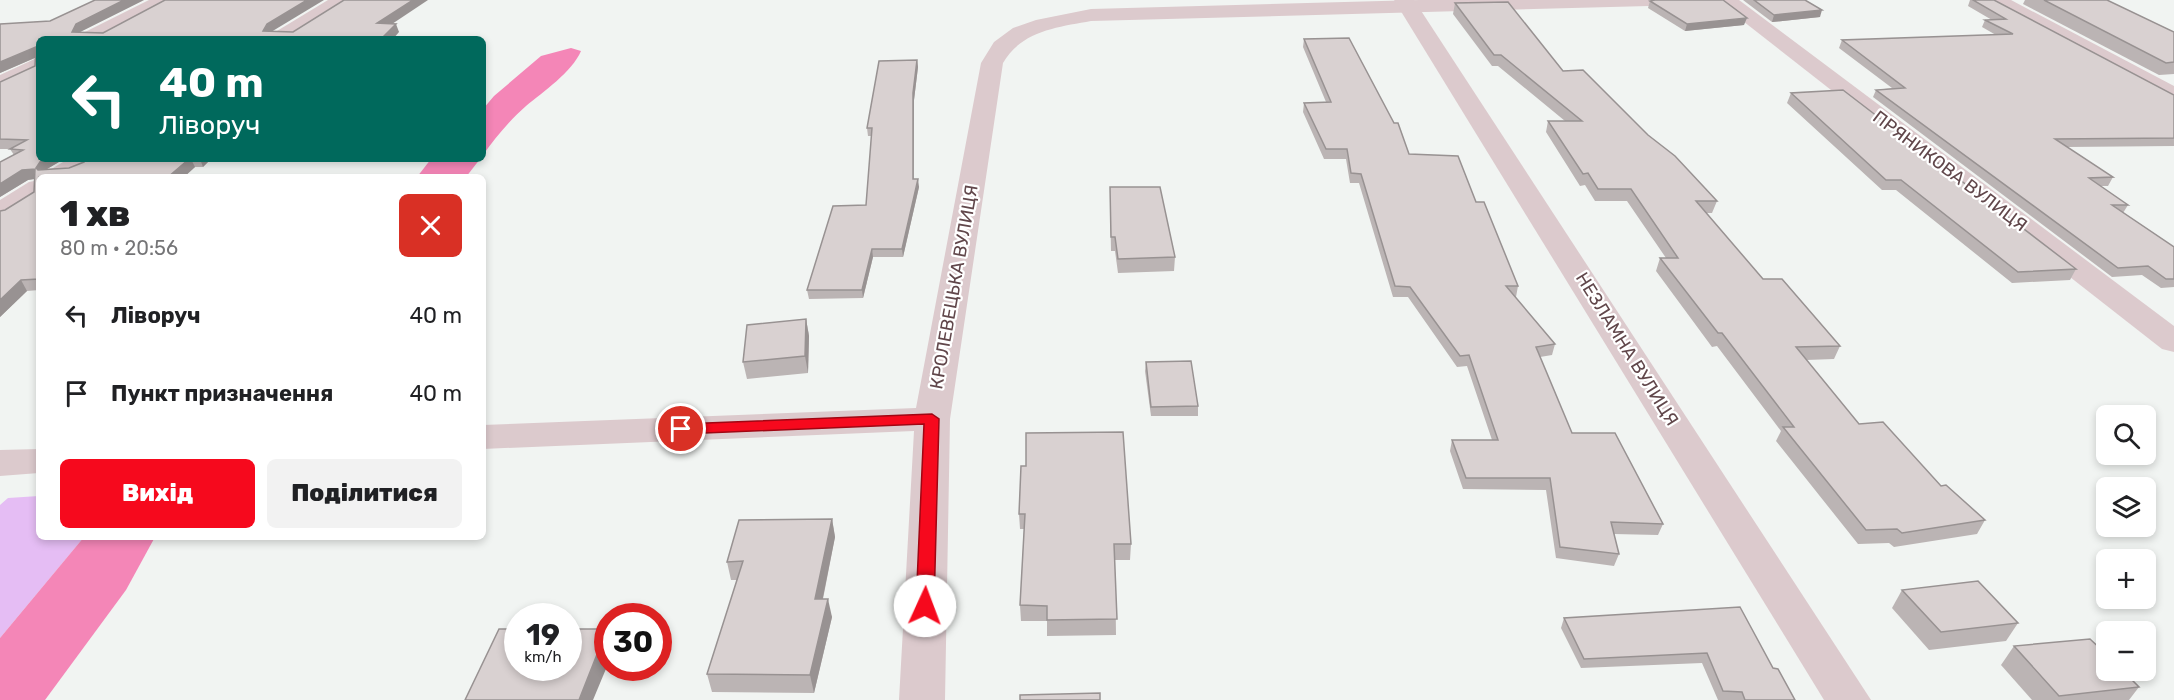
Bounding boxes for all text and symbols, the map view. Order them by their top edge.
text: 40 m [159,58,264,108]
icon: left [60,60,138,138]
street label: ПРЯНИКОВА ВУЛИЦЯ [1869,106,2031,236]
text: Ліворуч [159,109,260,141]
street label: КРОЛЕВЕЦЬКА ВУЛИЦЯ [925,183,983,391]
text: 1 хв [60,192,131,235]
button: close [399,194,462,257]
text: 80 m · 20:56 [60,236,178,260]
street label: НЕЗЛАМНА ВУЛИЦЯ [1571,268,1683,430]
icon: left [60,299,93,332]
text: Ліворуч [111,302,201,329]
text: 40 m [409,302,462,329]
icon: arrive [60,377,93,410]
text: Пункт призначення [111,380,333,407]
text: 40 m [409,380,462,407]
pin [655,403,706,454]
map controls [2096,405,2156,681]
button: search [2096,405,2156,465]
icon: arrive [664,412,697,445]
button: Вихід [60,459,255,528]
button: Поділитися [267,459,462,528]
button: layers [2096,477,2156,537]
button: + [2096,549,2156,609]
position arrow [893,574,957,638]
speed limit sign: 30 [594,603,672,681]
text: 19 [526,617,560,653]
button: − [2096,621,2156,681]
text: km/h [524,648,562,666]

